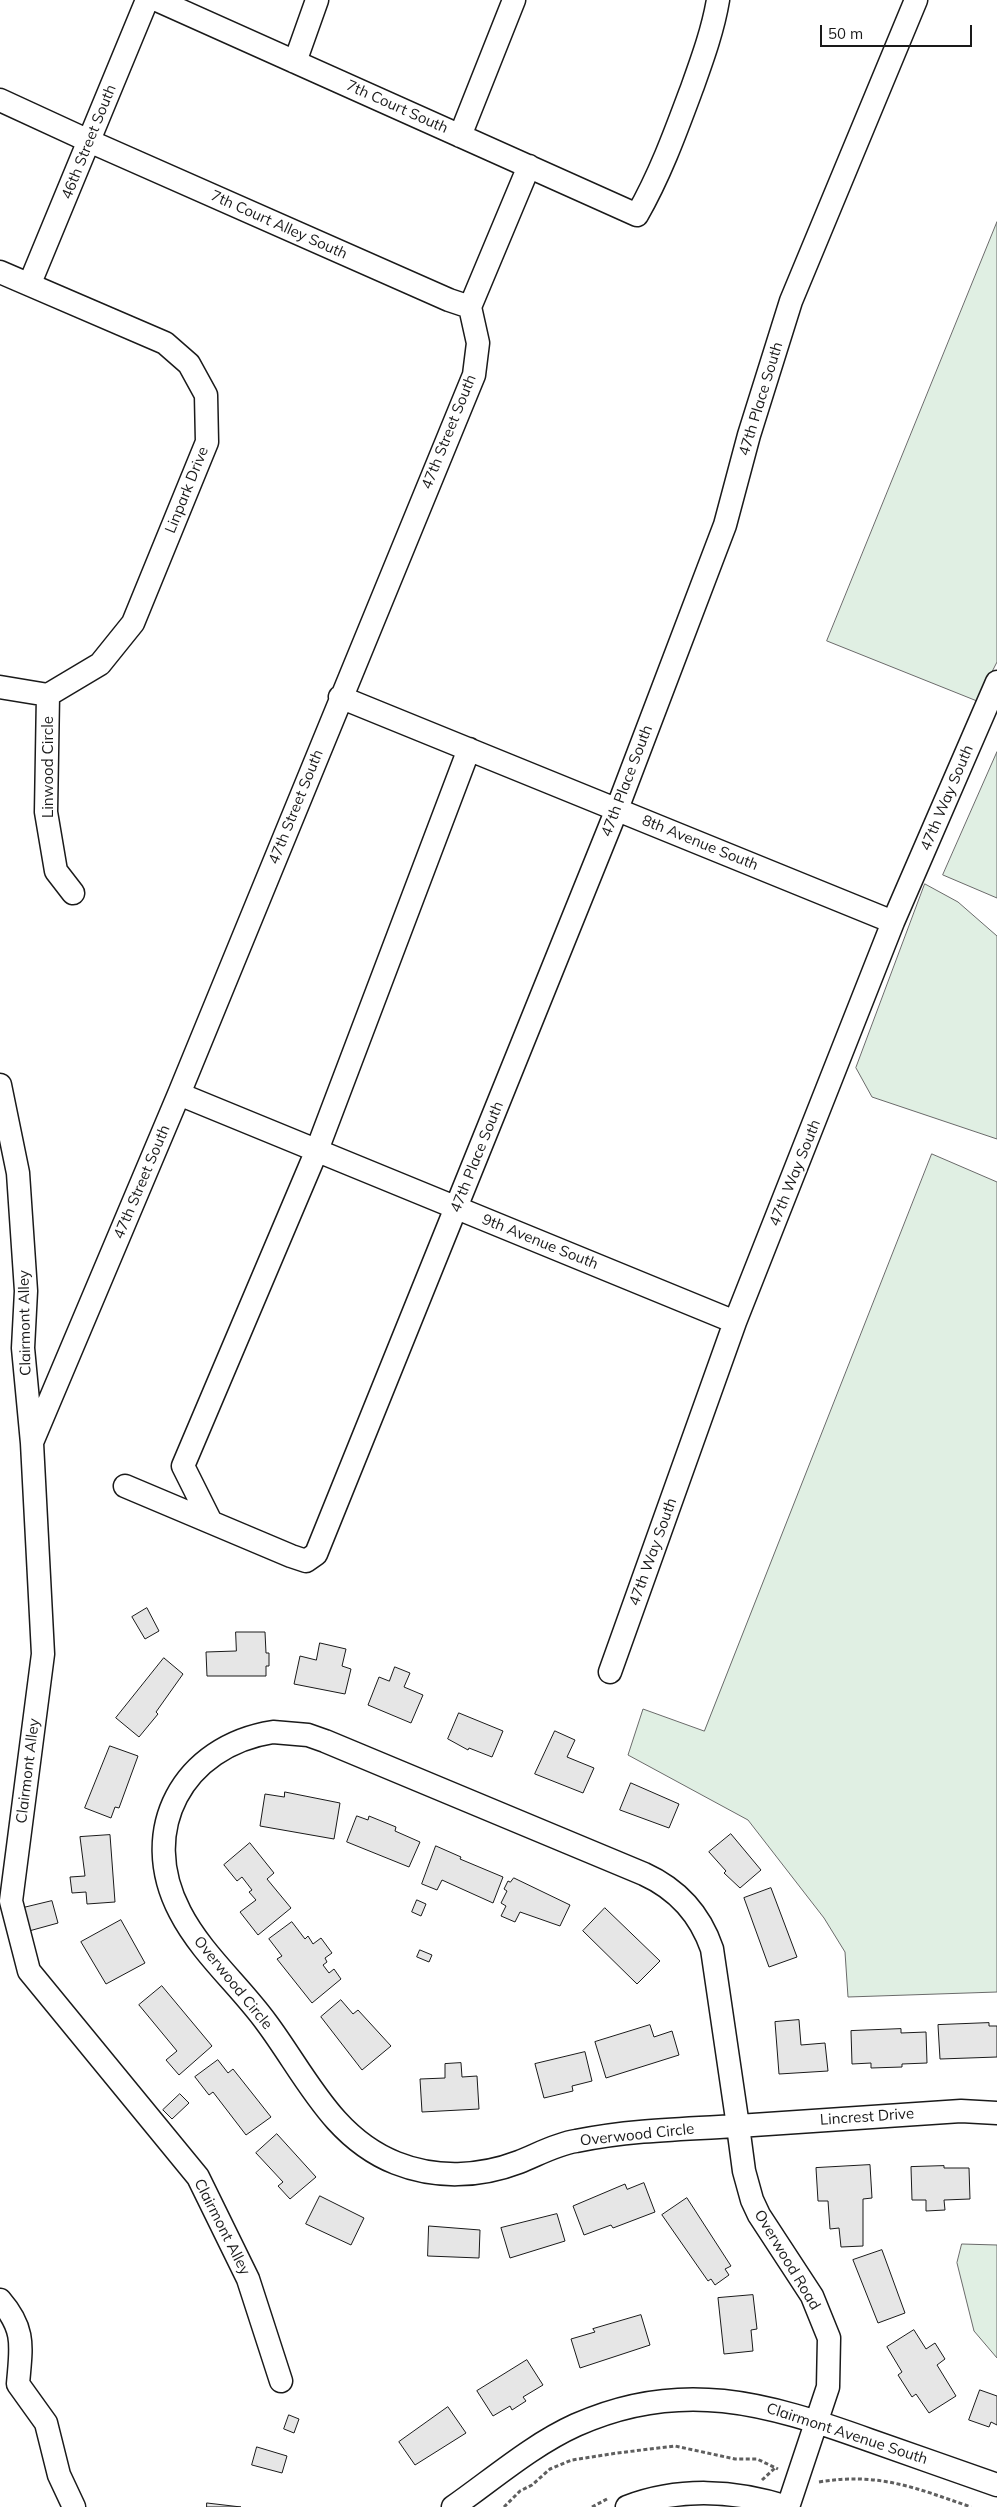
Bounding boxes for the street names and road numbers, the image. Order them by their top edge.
street label: 7th Court South [343,77,451,137]
street label: 46th Street South [58,82,120,202]
street label: 7th Court Alley South [208,187,350,263]
street label: 47th Place South [735,340,787,458]
street label: 47th Street South [418,372,480,492]
street label: Linpark Drive [161,444,213,536]
street label: Linwood Circle [39,716,57,818]
street label: 47th Place South [597,723,657,839]
street label: 47th Way South [917,742,977,854]
street label: 47th Street South [265,747,327,867]
street label: 8th Avenue South [639,811,761,875]
street label: 47th Place South [447,1099,507,1215]
street label: 47th Way South [765,1117,825,1229]
street label: 47th Street South [110,1122,174,1242]
street label: 9th Avenue South [479,1210,601,1274]
street label: Clairmont Alley [15,1270,35,1376]
street label: 47th Way South [625,1496,681,1608]
street label: Clairmont Alley [13,1717,43,1825]
street label: Overwood Circle [190,1933,276,2033]
street label: Lincrest Drive [819,2105,915,2129]
street label: Overwood Circle [579,2120,695,2150]
street label: Clairmont Alley [190,2176,254,2278]
street label: Overwood Road [750,2207,824,2313]
street label: Clairmont Avenue South [764,2399,930,2469]

